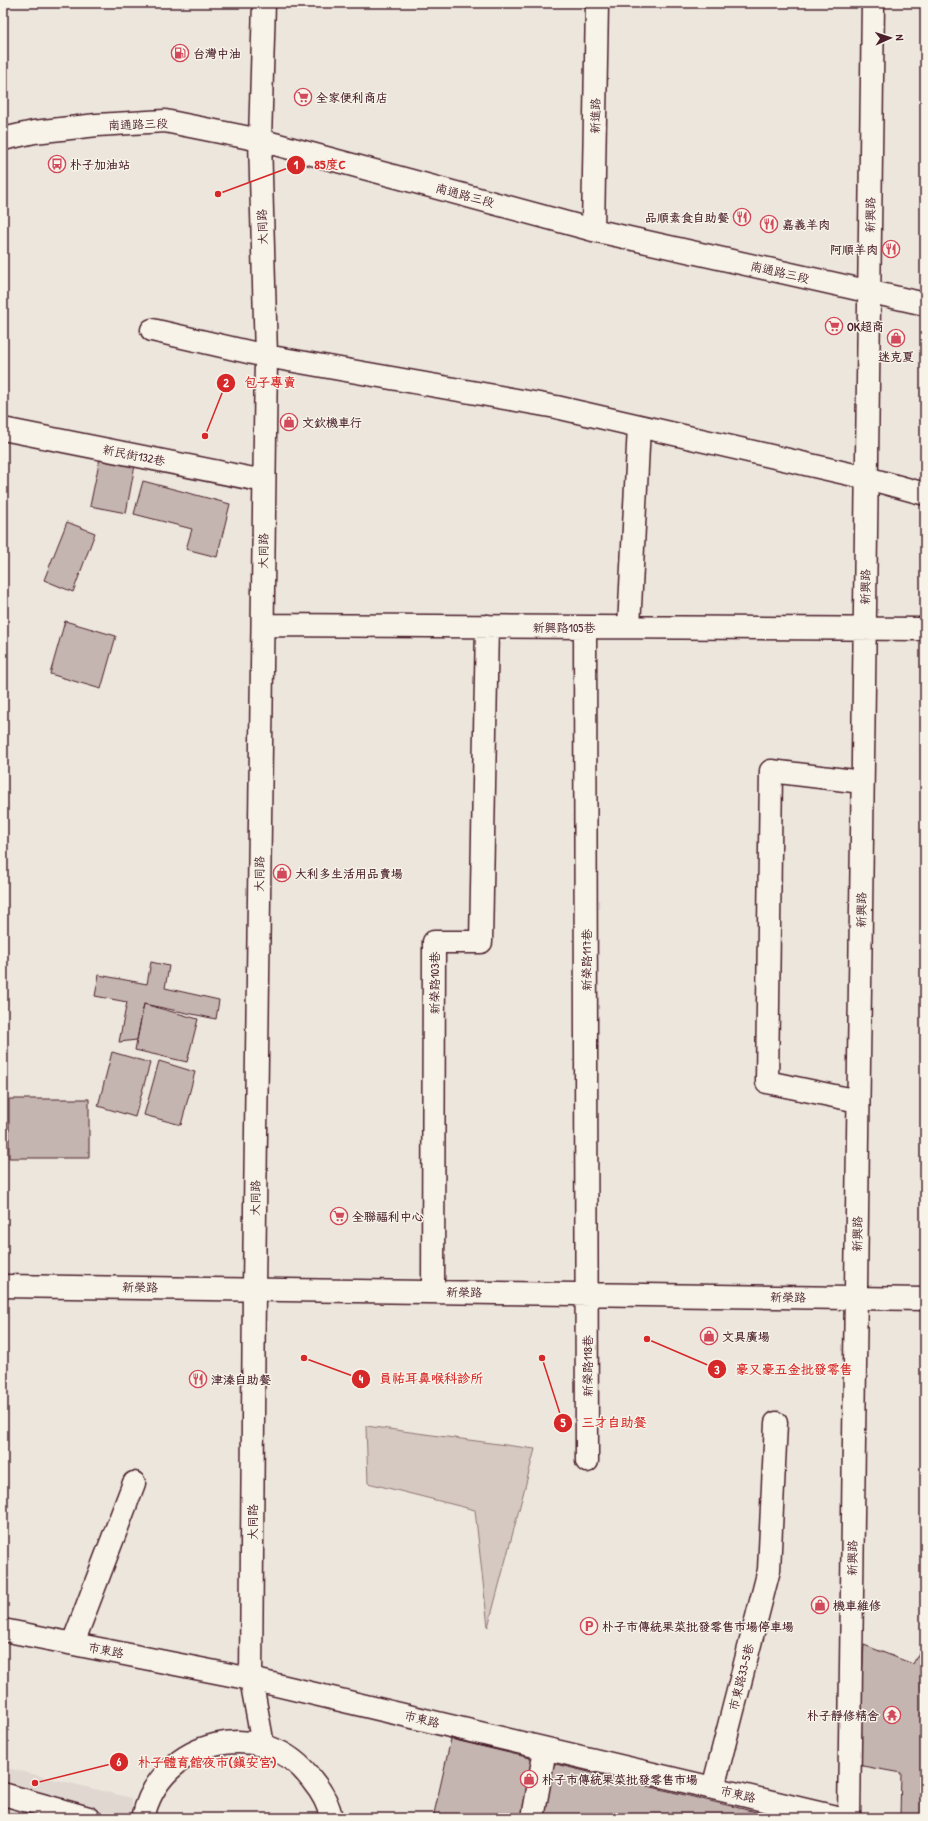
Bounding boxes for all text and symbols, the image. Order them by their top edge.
north arrow [870,18,910,58]
text: N [893,34,907,41]
fuel station icon: 台灣中油 [170,43,190,63]
place label: 台灣中油 [193,45,241,62]
supermarket icon: 全家便利商店 [293,87,313,107]
place label: 全家便利商店 [316,89,388,106]
street label: 新進路 [586,98,604,134]
street label: 南通路三段 [108,114,168,134]
callout: 85度C [286,152,354,177]
bus stop icon: 朴子加油站 [47,154,67,174]
text: 85度C [314,155,346,173]
place label: 朴子加油站 [70,156,130,173]
text: 1 [294,156,299,173]
street label: 南通路三段 [434,179,496,211]
street label: 新興路 [861,197,879,233]
restaurant icon: 品順素食自助餐 [732,207,752,227]
street label: 大同路 [253,209,271,245]
place label: 品順素食自助餐 [645,209,729,226]
restaurant icon: 嘉義羊肉 [759,214,779,234]
place label: 嘉義羊肉 [782,216,830,233]
restaurant icon: 阿順羊肉 [881,239,901,259]
place label: 阿順羊肉 [830,241,878,258]
street label: 南通路三段 [749,257,811,287]
supermarket icon: OK超商 [824,316,844,336]
place label: OK超商 [847,318,884,335]
shop icon: 迷克夏 [886,328,906,348]
place label: 迷克夏 [878,348,914,365]
callout: 包子專賣 [216,370,304,395]
text: 包子專賣 [244,373,296,391]
text: 2 [223,374,229,391]
shop icon: 文欽機車行 [279,412,299,432]
place label: 文欽機車行 [302,414,362,431]
street label: 新民街132巷 [101,441,167,469]
street label: 大同路 [254,533,272,569]
street label: 新興路 [856,569,874,605]
street label: 新興路105巷 [533,619,595,636]
street label: 大同路 [250,856,268,892]
shop icon: 大利多生活用品賣場 [272,863,292,883]
place label: 大利多生活用品賣場 [295,865,403,882]
street label: 新興路 [852,892,870,928]
street label: 新榮路117巷 [578,929,595,991]
street label: 新榮路103巷 [426,951,443,1015]
street label: 大同路 [246,1180,264,1216]
supermarket icon: 全聯福利中心 [329,1206,349,1226]
place label: 全聯福利中心 [352,1208,424,1225]
street label: 新興路 [848,1216,866,1252]
street label: 新榮路 [122,1278,158,1296]
street label: 新榮路 [446,1283,482,1301]
street label: 新榮路 [770,1288,806,1306]
shop icon: 文具廣場 [699,1326,719,1346]
place label: 文具廣場 [722,1328,770,1345]
street label: 新榮路118巷 [579,1335,596,1397]
callout: 豪又豪五金批發零售 [707,1357,860,1382]
text: 豪又豪五金批發零售 [735,1360,853,1378]
text: 3 [714,1361,720,1378]
callout: 員祐耳鼻喉科診所 [351,1366,491,1391]
restaurant icon: 津溱自助餐 [188,1369,208,1389]
text: 員祐耳鼻喉科診所 [379,1369,483,1387]
text: 4 [359,1370,364,1387]
place label: 津溱自助餐 [211,1371,271,1388]
callout: 三才自助餐 [553,1410,654,1435]
text: 三才自助餐 [581,1413,647,1431]
text: 5 [560,1414,566,1431]
street label: 大同路 [244,1504,261,1540]
street label: 新興路 [843,1540,861,1576]
shop icon: 機車維修 [810,1595,830,1615]
place label: 機車維修 [833,1597,881,1614]
parking icon: 朴子市傳統果菜批發零售市場停車場 [579,1616,599,1636]
place label: 朴子市傳統果菜批發零售市場停車場 [602,1618,794,1635]
street label: 市東路 [87,1638,125,1662]
street label: 市東路33-5巷 [724,1642,758,1712]
temple icon: 朴子靜修精舍 [882,1705,902,1725]
street label: 市東路 [403,1707,441,1731]
place label: 朴子靜修精舍 [807,1707,879,1724]
callout: 朴子體育館夜市(鎮安宮) [109,1750,284,1775]
text: 6 [117,1753,122,1770]
text: 朴子體育館夜市(鎮安宮) [137,1753,277,1771]
shop icon: 朴子市傳統果菜批發零售市場 [519,1769,539,1789]
place label: 朴子市傳統果菜批發零售市場 [542,1771,698,1788]
street label: 市東路 [719,1782,757,1806]

